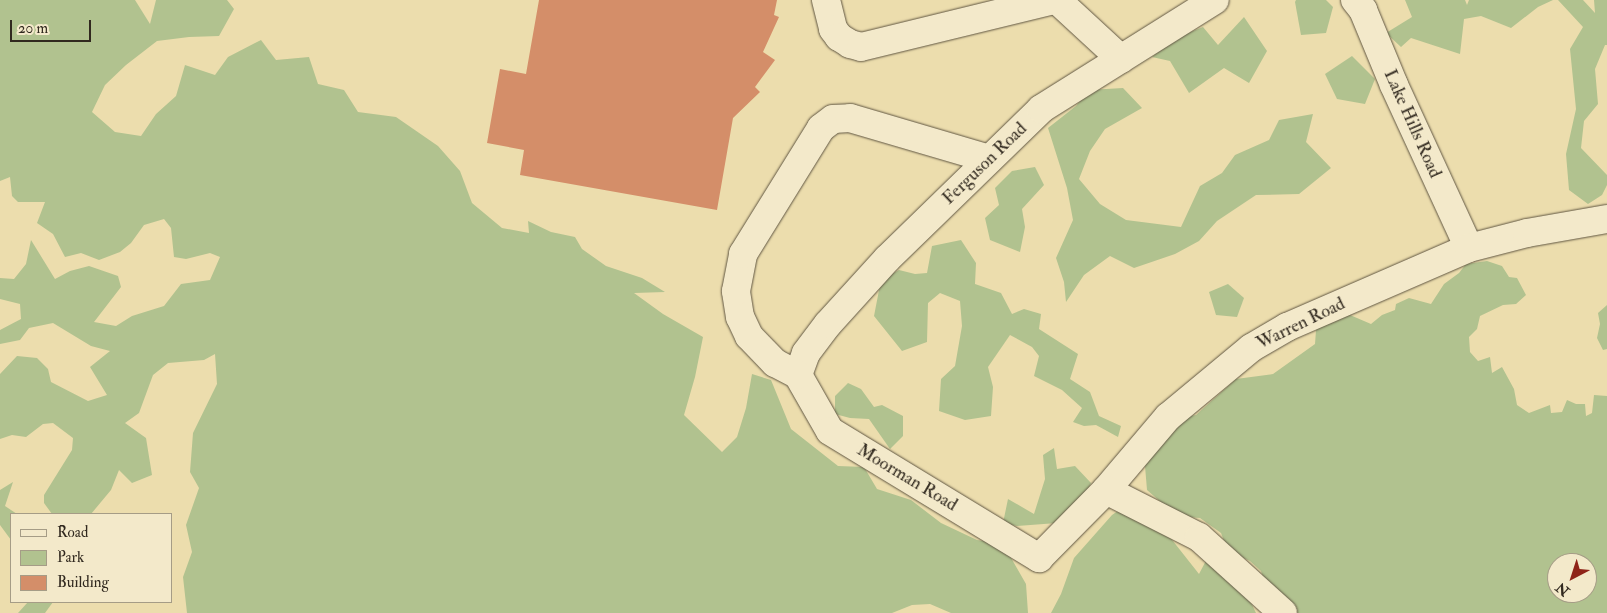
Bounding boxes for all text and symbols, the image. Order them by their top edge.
scale bar [12,10,94,42]
text: 20 m [18,19,48,38]
street label: Lake Hills Road [1378,66,1446,182]
street label: Ferguson Road [938,118,1032,210]
street label: Warren Road [1253,293,1349,355]
street label: Moorman Road [853,440,961,516]
legend [10,513,172,603]
text: Road [57,523,88,542]
text: Park [57,548,84,567]
north arrow [1547,553,1597,603]
text: Building [57,573,109,592]
text: N [1552,579,1573,600]

